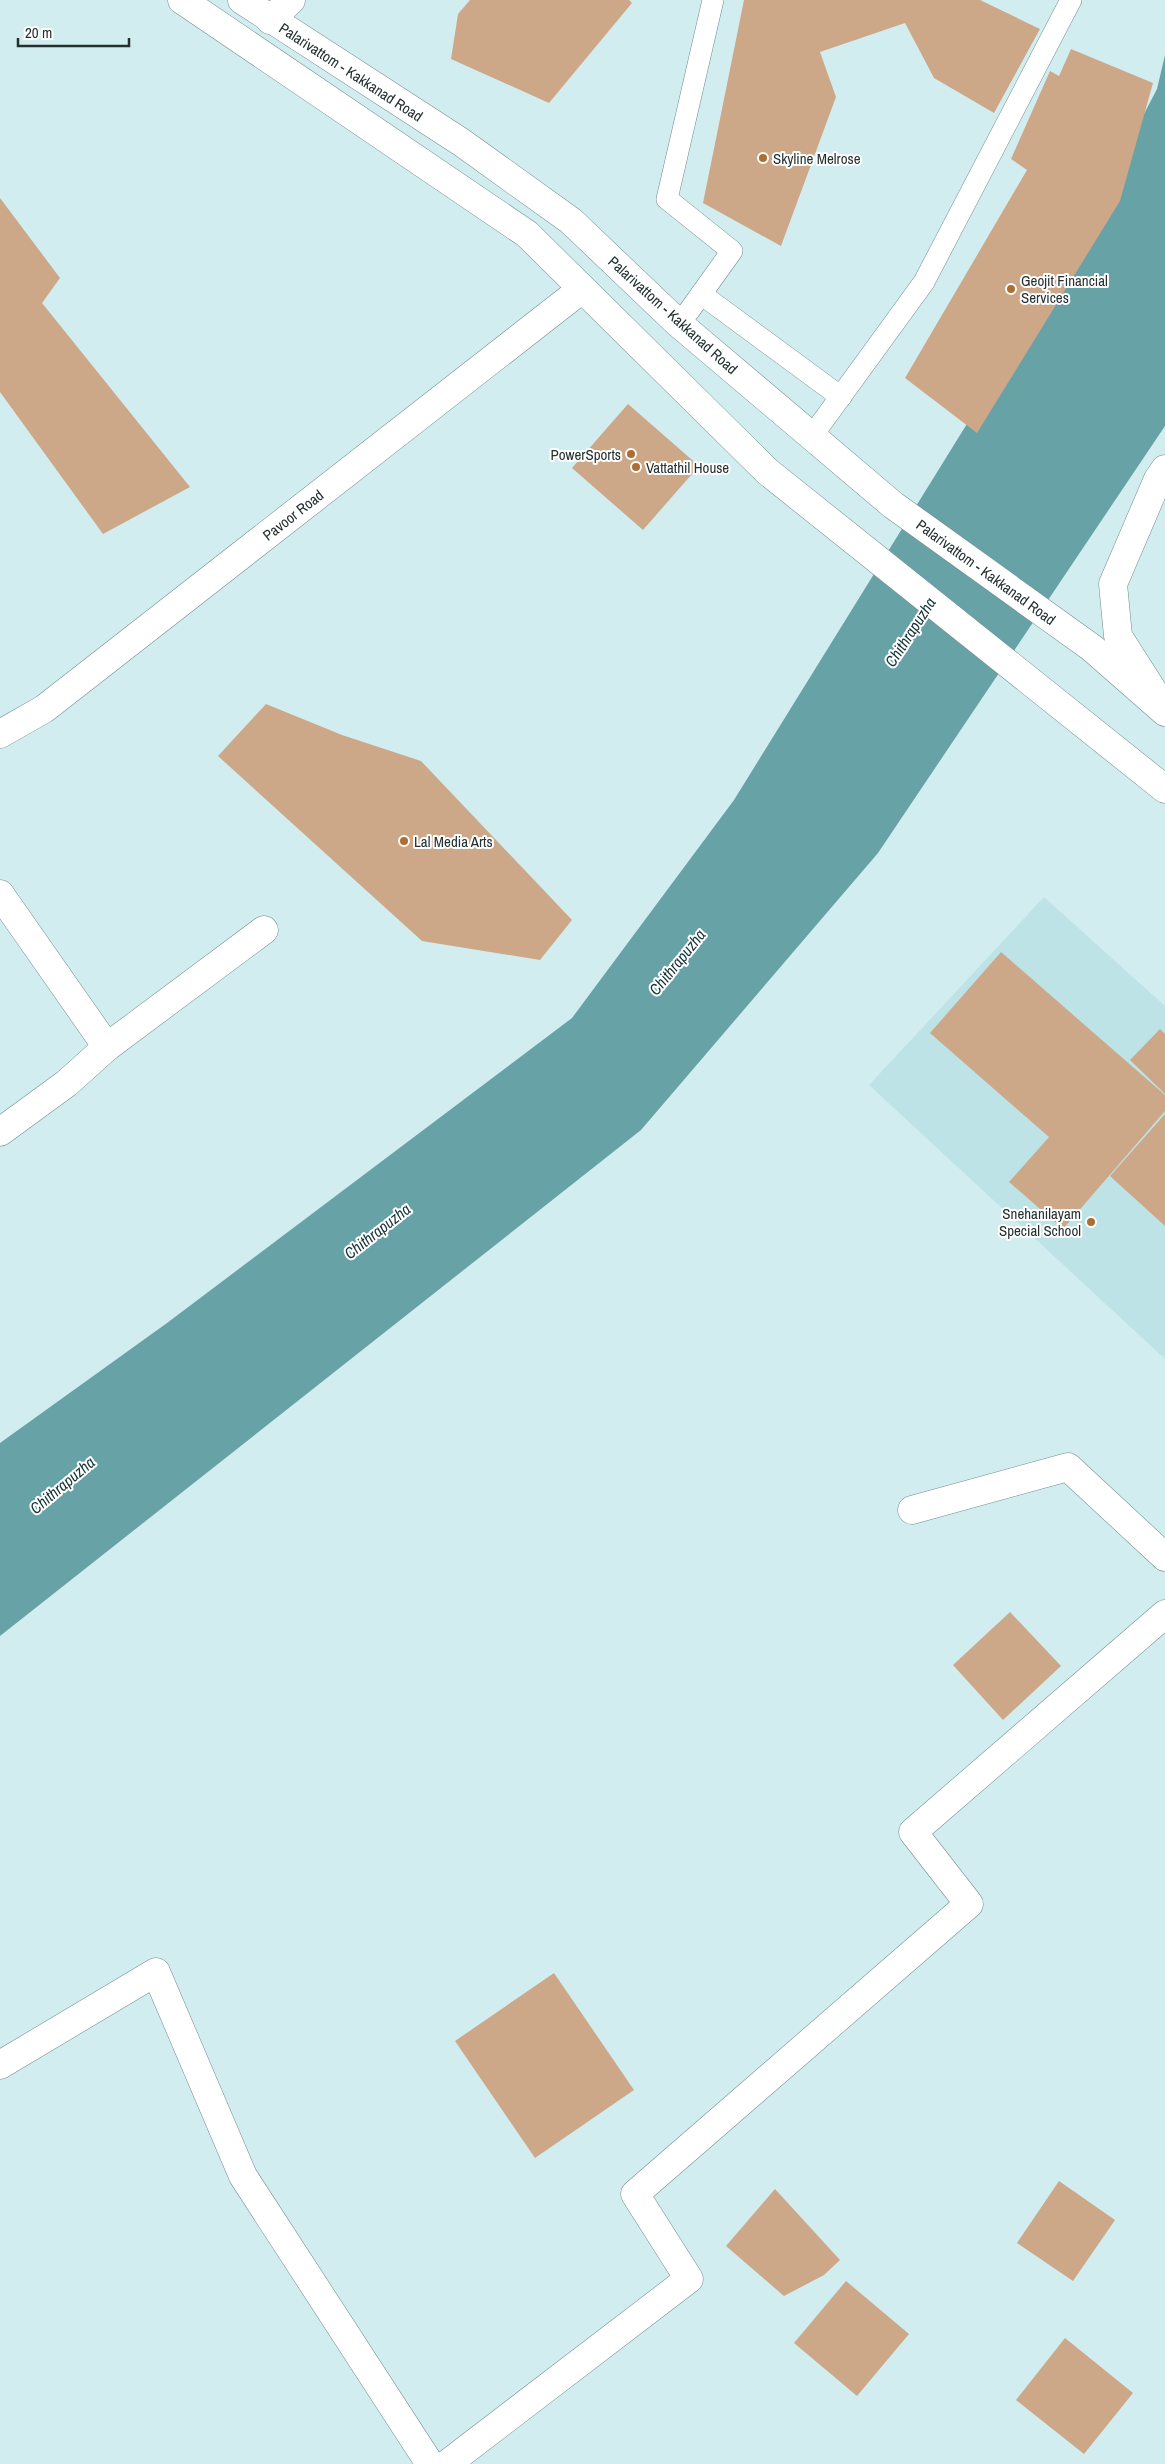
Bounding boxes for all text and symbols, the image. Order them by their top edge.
scale bar [18,15,129,47]
street label: Palarivattom - Kakkanad Road [275,18,427,126]
text: 20 m [25,22,52,43]
place label: Skyline Melrose [773,148,861,169]
marker: Skyline Melrose [757,152,769,164]
street label: Palarivattom - Kakkanad Road [604,251,742,379]
place label: Geojit Financial Services [1021,270,1108,308]
marker: Geojit Financial Services [1005,283,1017,295]
place label: PowerSports [551,444,621,465]
marker: PowerSports [625,448,637,460]
place label: Vattathil House [646,457,729,478]
marker: Vattathil House [630,461,642,473]
street label: Pavoor Road [258,485,328,545]
street label: Palarivattom - Kakkanad Road [912,514,1060,630]
water label: Chithrapuzha [879,593,941,671]
place label: Lal Media Arts [414,831,493,852]
marker: Lal Media Arts [398,835,410,847]
water label: Chithrapuzha [644,924,710,1000]
water label: Chithrapuzha [339,1198,415,1264]
place label: Snehanilayam Special School [999,1203,1081,1241]
marker: Snehanilayam Special School [1085,1216,1097,1228]
water label: Chithrapuzha [25,1451,99,1519]

